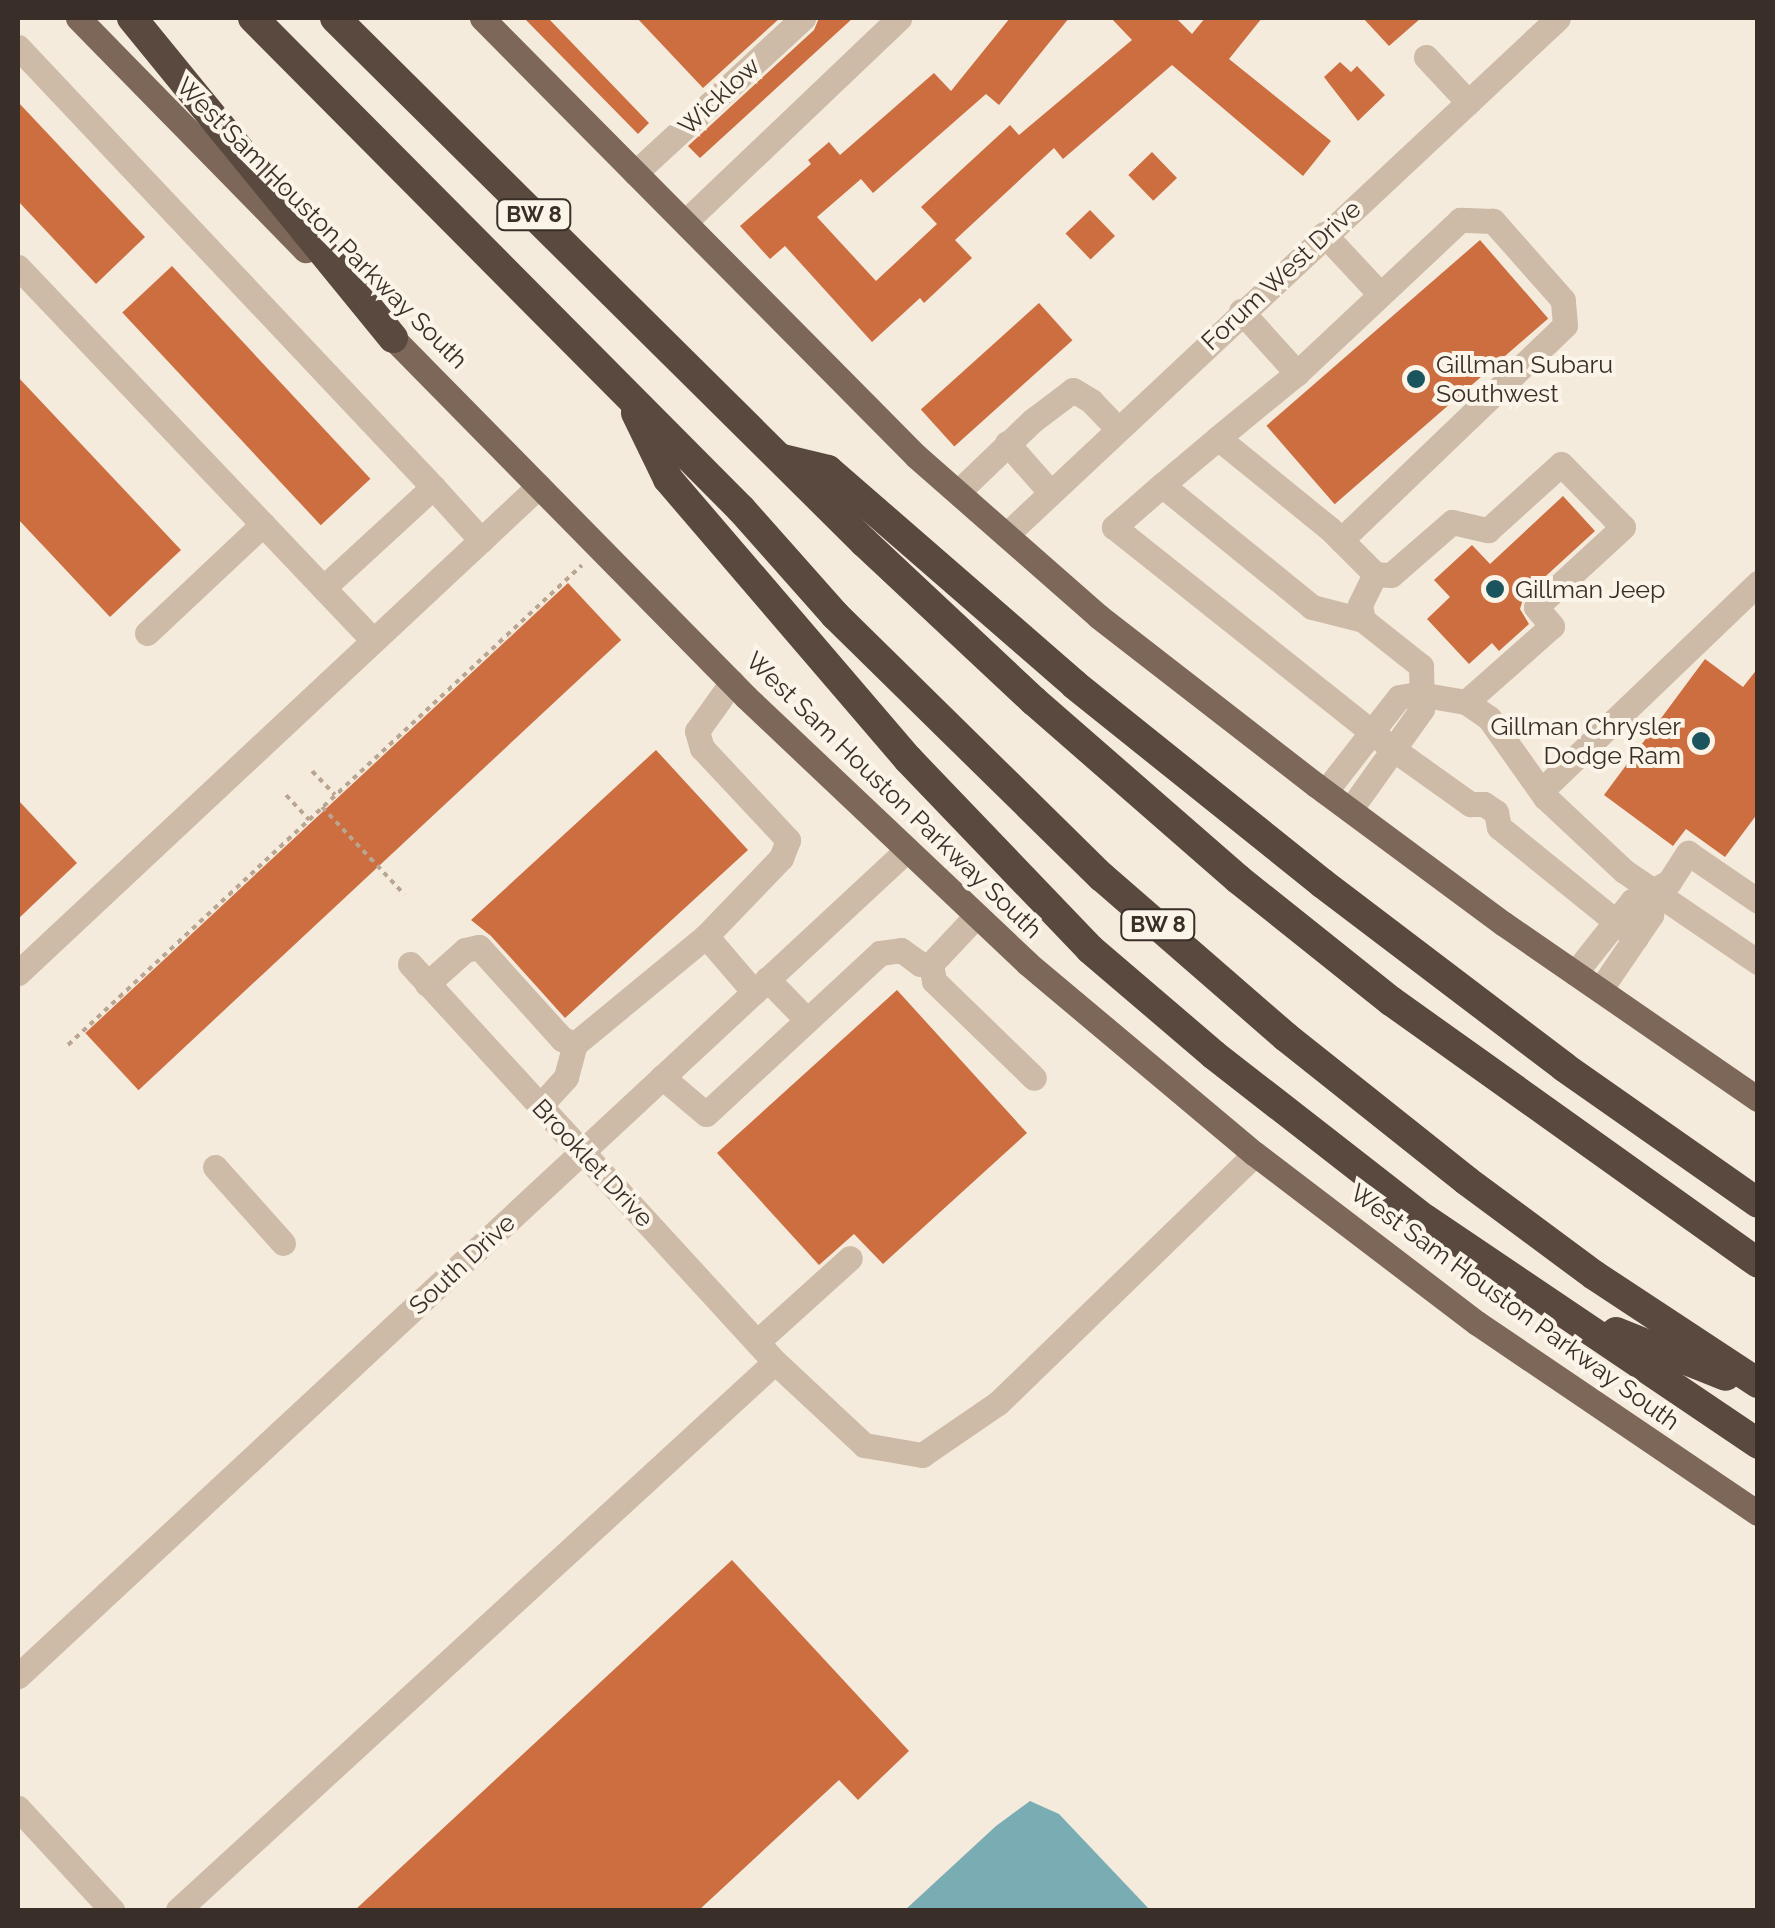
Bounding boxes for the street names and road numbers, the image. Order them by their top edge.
street label: Wicklow [672,51,766,141]
street label: West Sam Houston Parkway South [170,71,474,375]
street label: Forum West Drive [1195,193,1367,357]
road number: BW 8 [494,198,574,232]
street label: West Sam Houston Parkway South [740,645,1048,945]
road number: BW 8 [1118,908,1198,942]
street label: Brooklet Drive [526,1093,660,1233]
street label: West Sam Houston Parkway South [1344,1177,1686,1437]
street label: South Drive [403,1207,521,1321]

